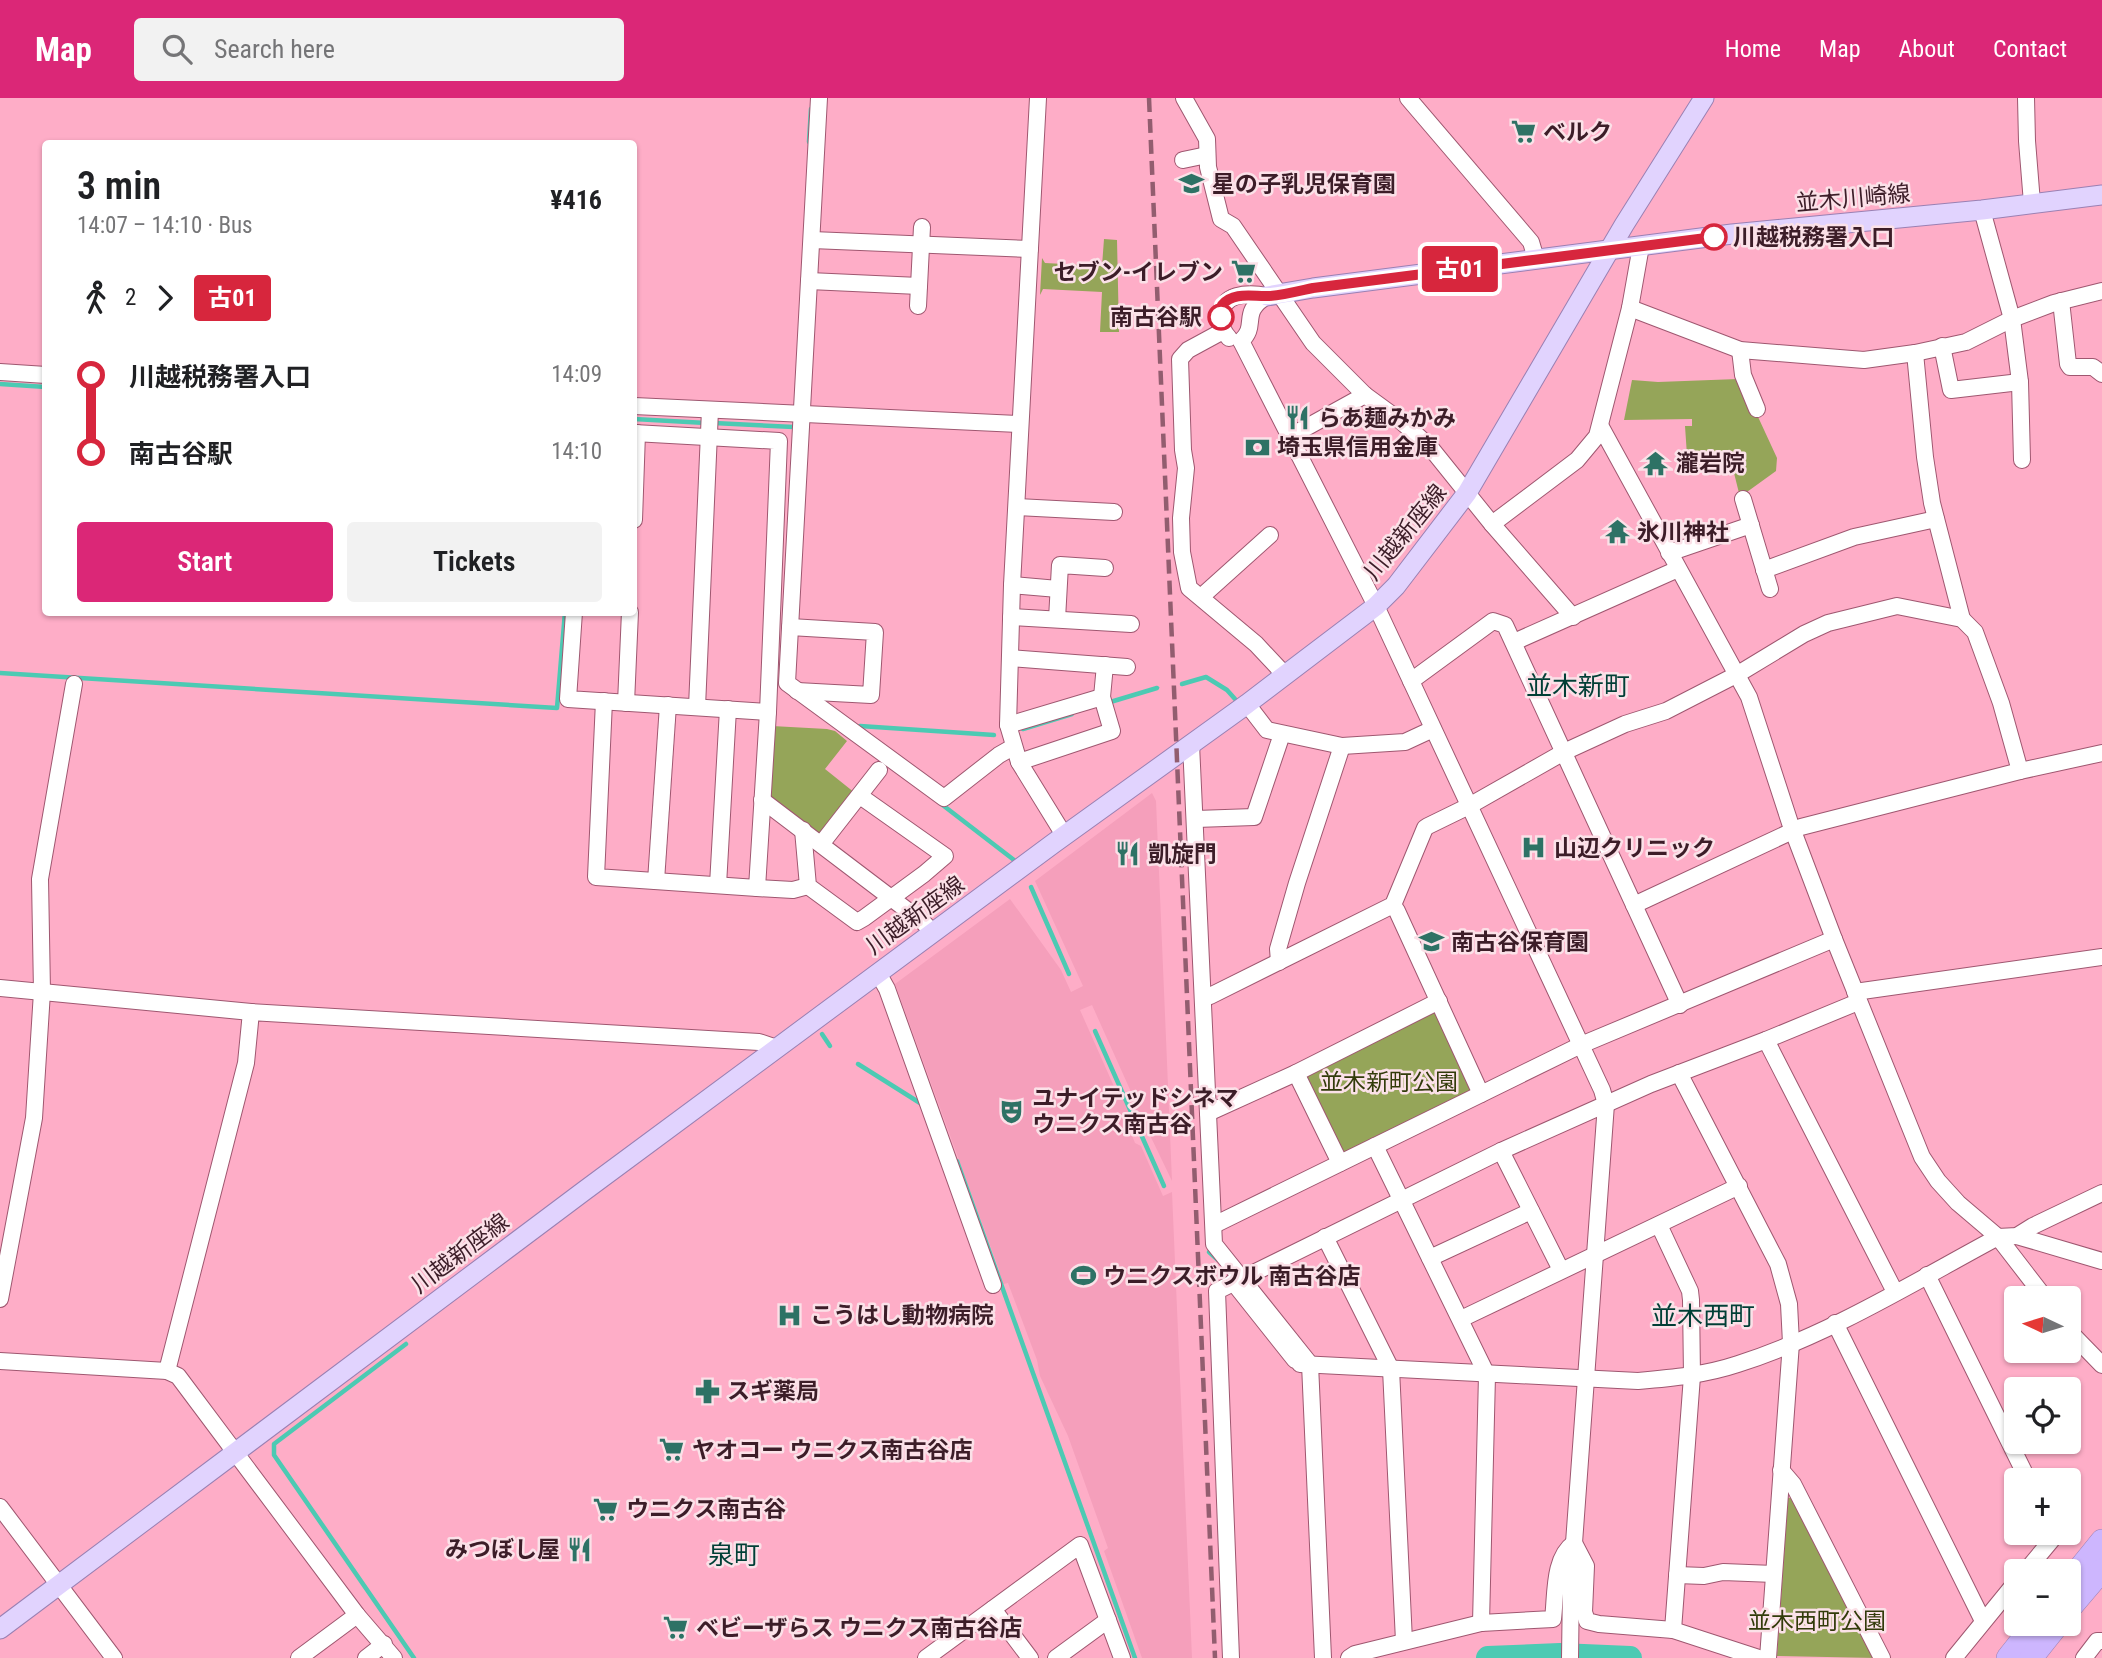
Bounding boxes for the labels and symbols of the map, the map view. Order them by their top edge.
supermarket icon: ベルク [1509,118,1537,146]
place label: ベルク [1543,119,1612,146]
school or university icon: 星の子乳児保育園 [1178,170,1206,198]
place label: 星の子乳児保育園 [1212,171,1396,198]
street label: 並木川崎線 [1795,180,1912,217]
marker: 川越税務署入口 [1701,224,1727,250]
place label: 川越税務署入口 [1733,224,1894,251]
line badge: 古01 [1420,246,1500,292]
supermarket icon: セブン-イレブン [1229,258,1257,286]
place label: セブン-イレブン [1054,259,1223,286]
place label: 南古谷駅 [1110,304,1202,331]
marker: 南古谷駅 [1208,304,1234,330]
restaurant icon: らあ麺みかみ [1284,404,1312,432]
place label: らあ麺みかみ [1318,405,1456,432]
bank icon: 埼玉県信用金庫 [1243,433,1271,461]
place label: 埼玉県信用金庫 [1277,434,1438,461]
temple icon: 瀧岩院 [1642,449,1670,477]
place label: 瀧岩院 [1676,450,1745,477]
street label: 川越新座線 [1359,479,1452,585]
temple icon: 氷川神社 [1603,518,1631,546]
place label: 氷川神社 [1637,519,1729,546]
district label: 並木新町 [1526,671,1630,701]
hospital icon: 山辺クリニック [1520,834,1548,862]
place label: 山辺クリニック [1554,835,1715,862]
restaurant icon: 凱旋門 [1114,840,1142,868]
place label: 凱旋門 [1148,841,1217,868]
street label: 川越新座線 [861,871,970,960]
school or university icon: 南古谷保育園 [1417,928,1445,956]
place label: 南古谷保育園 [1451,929,1589,956]
park label: 並木新町公園 [1320,1069,1458,1096]
place label: ユナイテッドシネマ ウニクス南古谷 [1032,1085,1239,1138]
theatre icon: ユナイテッドシネマ ウニクス南古谷 [998,1097,1026,1125]
street label: 川越新座線 [406,1208,514,1299]
sports icon: ウニクスボウル 南古谷店 [1069,1262,1097,1290]
place label: ウニクスボウル 南古谷店 [1103,1263,1361,1290]
north arrow [2004,1286,2081,1363]
hospital icon: こうはし動物病院 [776,1301,804,1329]
district label: 並木西町 [1651,1301,1755,1331]
place label: こうはし動物病院 [810,1302,994,1329]
pharmacy icon: スギ薬局 [693,1377,721,1405]
place label: スギ薬局 [727,1378,819,1405]
supermarket icon: ヤオコー ウニクス南古谷店 [658,1436,686,1464]
place label: ヤオコー ウニクス南古谷店 [692,1437,973,1464]
supermarket icon: ウニクス南古谷 [592,1495,620,1523]
place label: ウニクス南古谷 [626,1496,786,1523]
restaurant icon: みつぼし屋 [566,1535,594,1563]
place label: みつぼし屋 [445,1536,560,1563]
district label: 泉町 [708,1540,760,1570]
park label: 並木西町公園 [1748,1608,1886,1635]
supermarket icon: ベビーザらス ウニクス南古谷店 [662,1614,690,1642]
place label: ベビーザらス ウニクス南古谷店 [696,1615,1022,1642]

